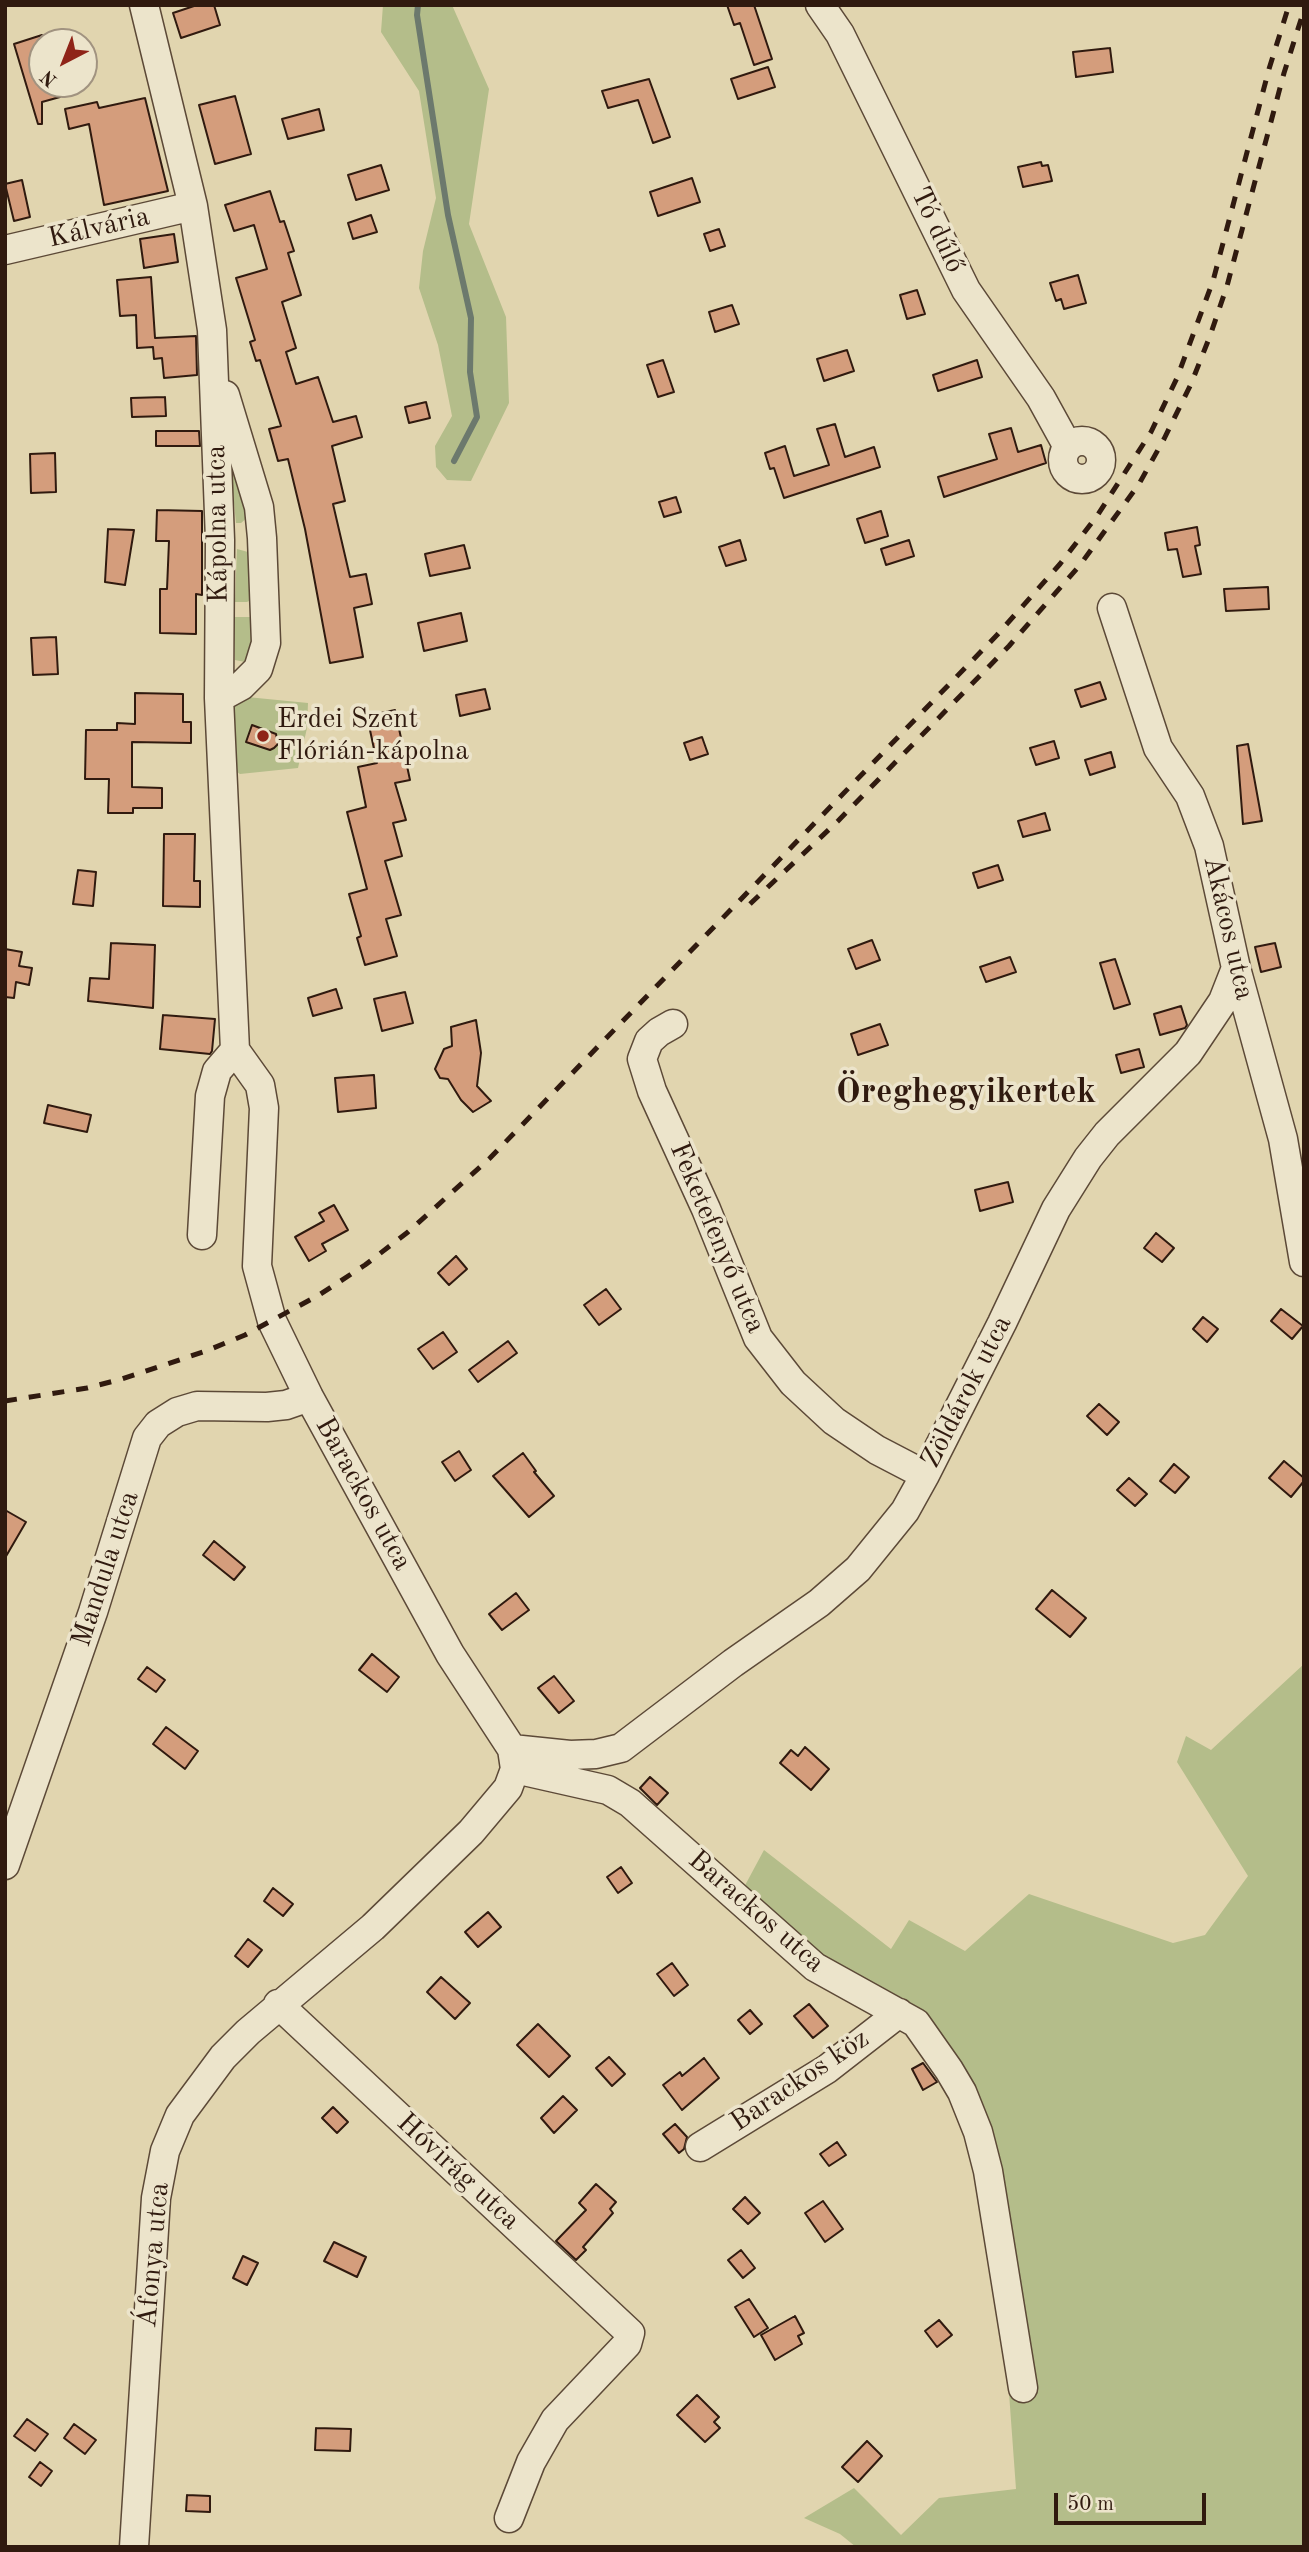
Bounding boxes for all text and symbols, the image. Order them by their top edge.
north arrow [28,28,98,98]
text: N [38,66,62,89]
street label: Tó dűlő [903,182,971,278]
street label: Kálvária [45,200,153,256]
street label: Kápolna utca [200,444,236,604]
place label: Erdei Szent Flórián-kápolna [277,703,469,769]
marker: Erdei Szent Flórián-kápolna [255,728,271,744]
street label: Akácos utca [1195,853,1261,1003]
district label: Öreghegyikertek [836,1072,1096,1114]
street label: Feketefenyő utca [662,1138,772,1338]
street label: Zöldárok utca [914,1310,1020,1474]
street label: Barackos utca [307,1412,419,1576]
street label: Mandula utca [65,1487,147,1651]
street label: Barackos utca [681,1844,831,1980]
street label: Barackos köz [724,2022,876,2140]
street label: Hóvirág utca [389,2106,527,2238]
street label: Áfonya utca [131,2181,177,2329]
scale bar [1057,2478,1209,2522]
text: 50 m [1067,2494,1114,2515]

